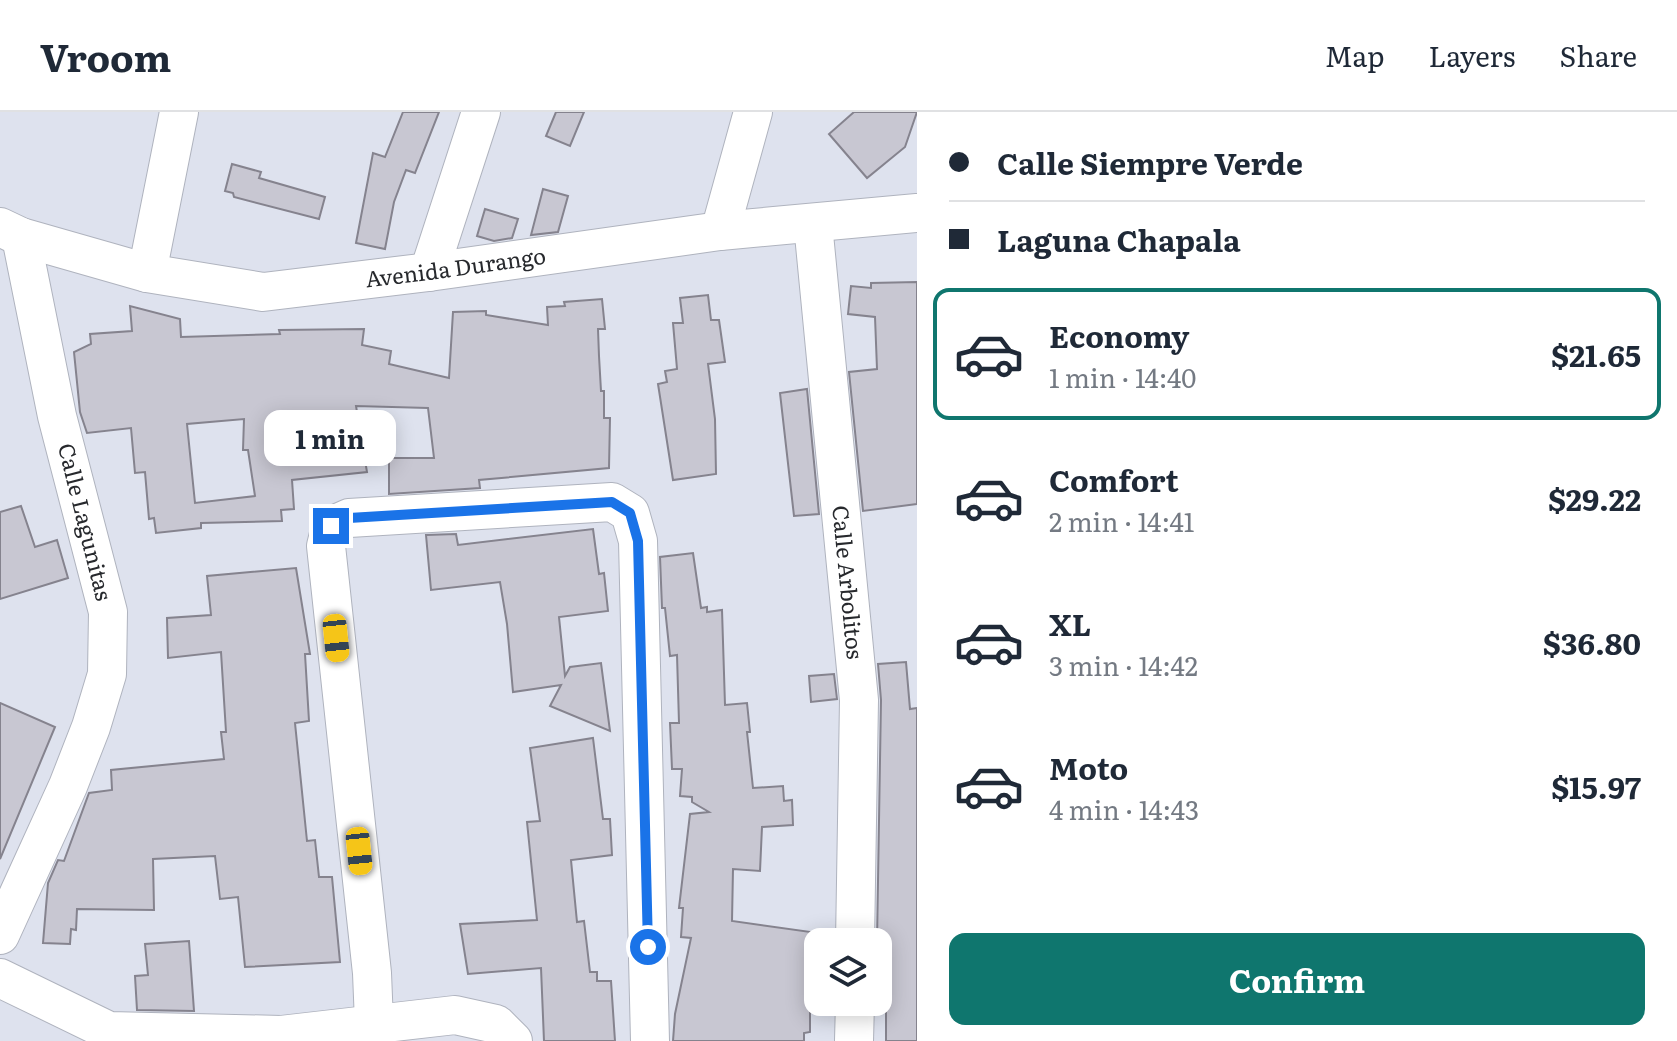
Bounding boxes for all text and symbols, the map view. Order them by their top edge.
text: Vroom [40,27,171,84]
text: Map [1325,34,1384,76]
text: Layers [1428,34,1515,76]
text: Share [1559,34,1637,76]
text: Calle Siempre Verde [997,140,1303,184]
text: Laguna Chapala [997,217,1241,261]
street label: Avenida Durango [363,238,548,295]
text: Economy [1049,313,1189,357]
icon: car [953,318,1025,390]
text: $21.65 [1551,332,1641,376]
text: 1 min · 14:40 [1049,357,1196,396]
callout: 1 min [265,410,397,466]
text: 1 min [295,418,365,457]
street label: Calle Lagunitas [51,440,122,604]
text: Comfort [1049,457,1179,501]
icon: car [953,462,1025,534]
text: $29.22 [1548,476,1641,520]
text: 2 min · 14:41 [1049,501,1194,540]
street label: Calle Arbolitos [825,504,873,661]
route end [313,508,349,544]
text: XL [1049,601,1091,645]
icon: car [953,606,1025,678]
car [322,613,350,663]
text: $36.80 [1543,620,1641,664]
text: 3 min · 14:42 [1049,645,1198,684]
text: Moto [1049,745,1128,789]
icon: car [953,750,1025,822]
text: $15.97 [1551,764,1641,808]
text: 4 min · 14:43 [1049,789,1199,828]
car [345,826,373,876]
map controls [804,928,892,1016]
button: layers [804,928,892,1016]
route start [630,929,666,965]
button: Confirm [949,933,1645,1025]

